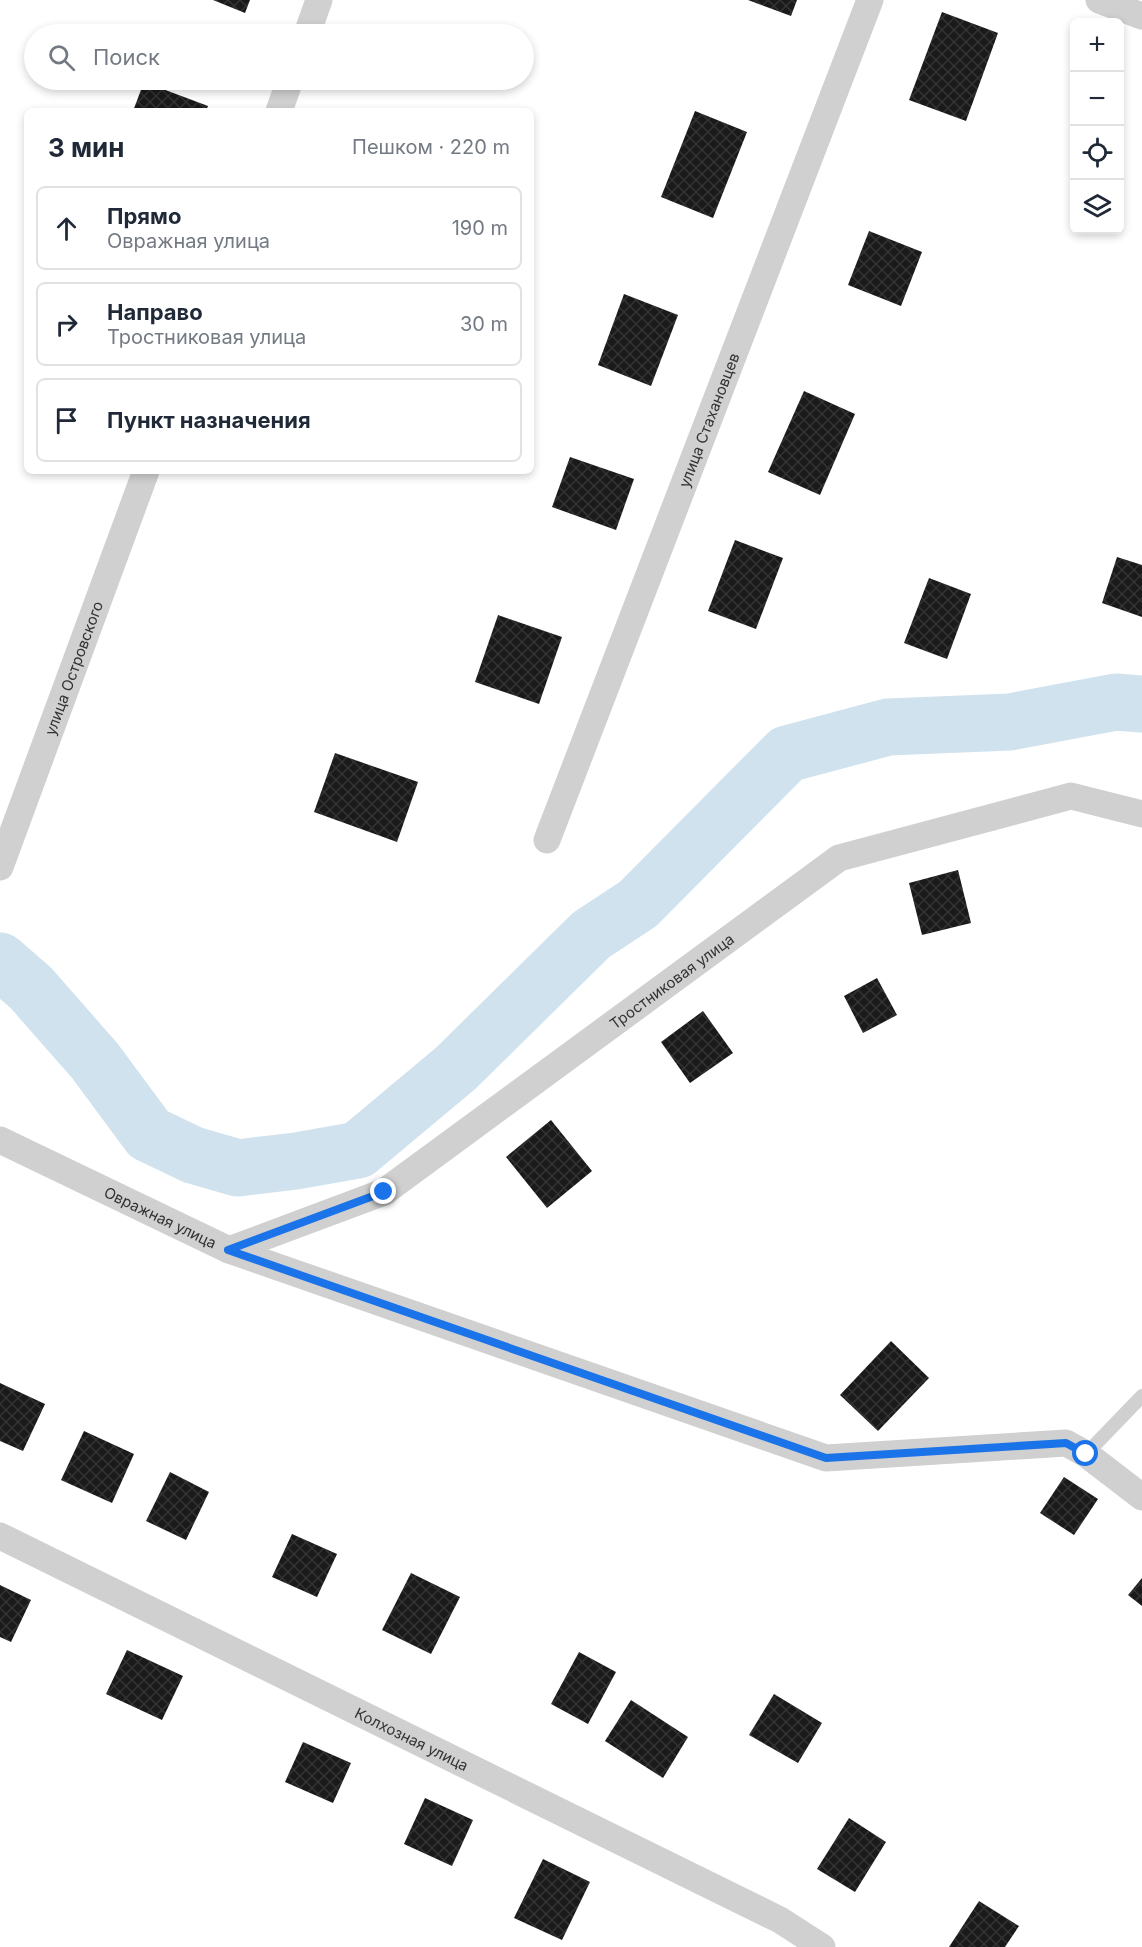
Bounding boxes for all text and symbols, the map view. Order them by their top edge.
map controls [1070,18,1124,234]
button: + [1070,18,1124,72]
search box [24,24,534,90]
icon: search [45,41,78,74]
text: Поиск [93,44,160,70]
button: − [1070,72,1124,126]
button: locate [1070,126,1124,180]
text: 3 мин [48,132,124,163]
text: Пешком · 220 m [352,135,510,159]
button: layers [1070,180,1124,234]
text: Прямо [107,203,181,229]
icon: ahead [50,212,83,245]
text: 190 m [452,216,508,240]
text: Овражная улица [107,229,270,253]
text: Направо [107,299,203,325]
icon: right [50,308,83,341]
text: 30 m [460,312,508,336]
text: Тростниковая улица [107,325,306,349]
street label: улица Стахановцев [674,350,743,490]
icon: arrive [50,404,83,437]
text: Пункт назначения [107,407,311,433]
street label: улица Островского [40,598,107,738]
street label: Тростниковая улица [605,929,737,1033]
route end [370,1178,396,1204]
street label: Овражная улица [101,1182,220,1252]
route start [1072,1440,1098,1466]
street label: Колхозная улица [352,1703,472,1775]

